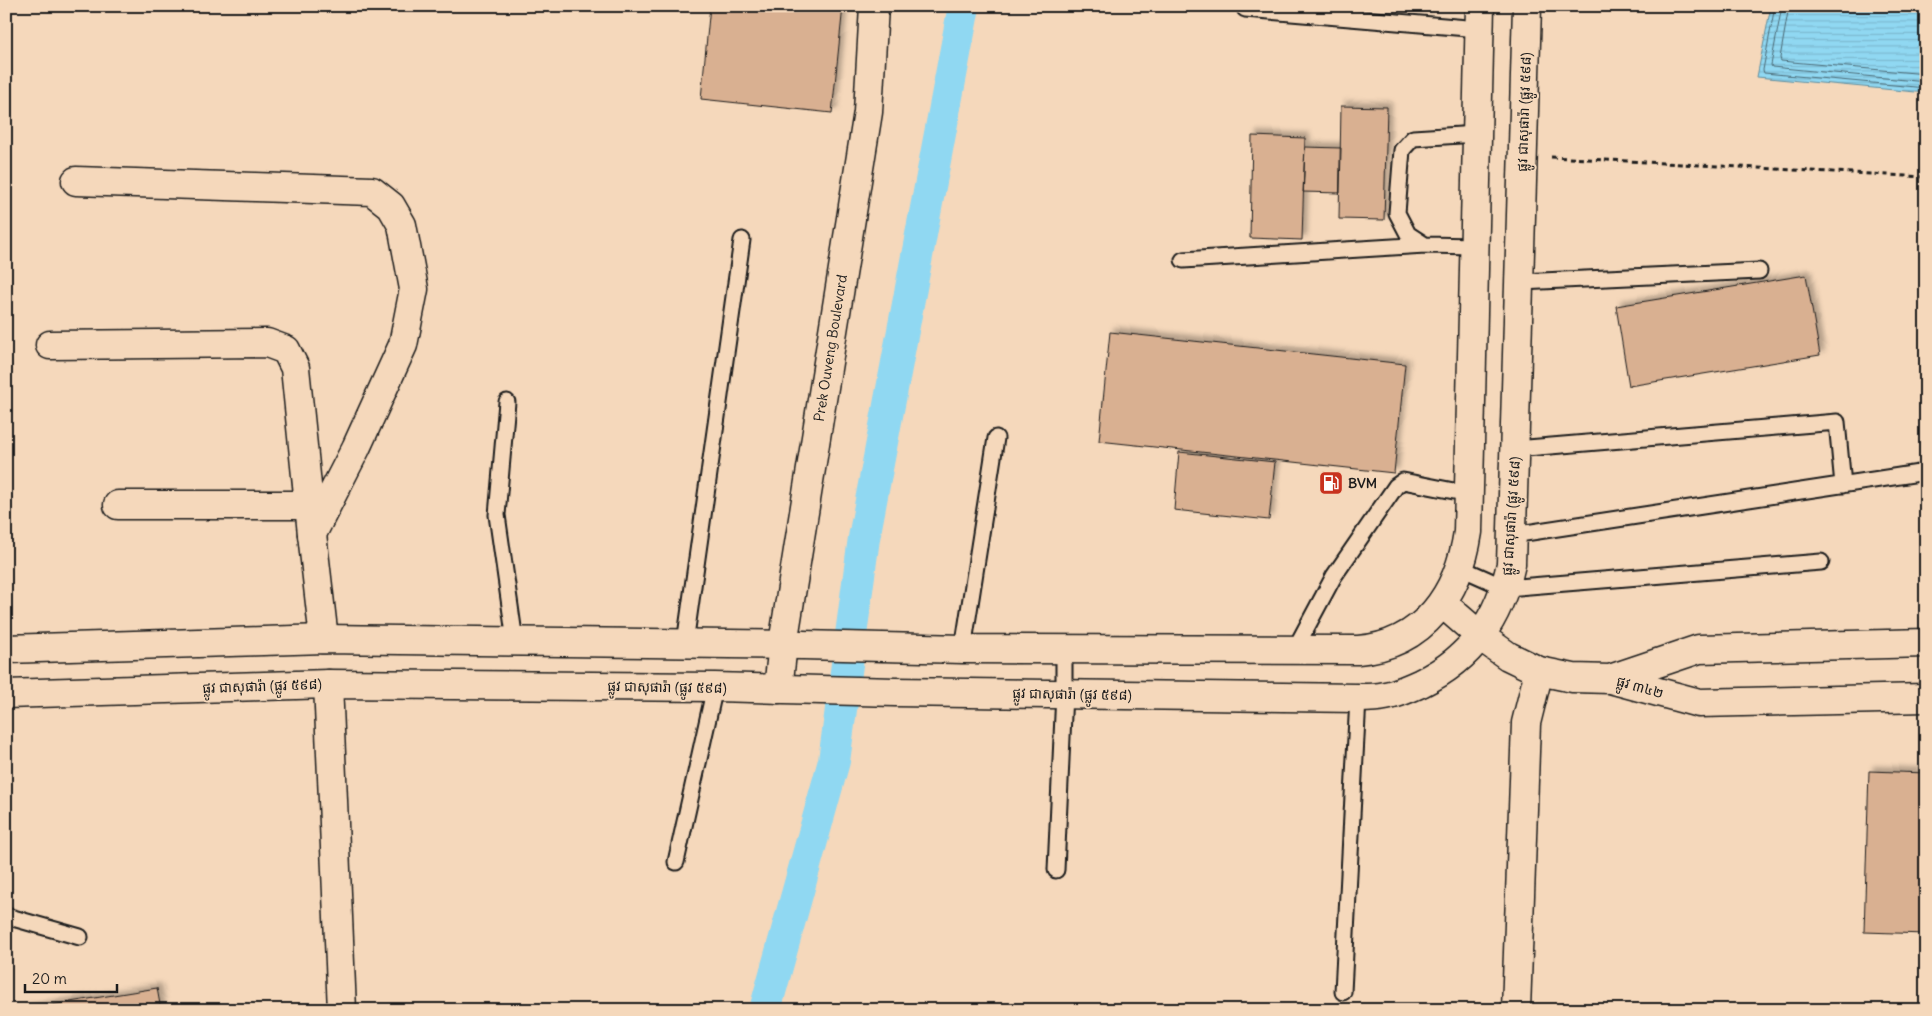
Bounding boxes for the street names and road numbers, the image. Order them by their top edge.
street label: ផ្លូវ ជាសុផារ៉ា (ផ្លូវ ៥៩៨) [1513,52,1538,172]
street label: Prek Ouveng Boulevard [810,273,851,423]
street label: ផ្លូវ ជាសុផារ៉ា (ផ្លូវ ៥៩៨) [1498,456,1527,576]
street label: ផ្លូវ ៣៤២ [1613,672,1666,705]
street label: ផ្លូវ ជាសុផារ៉ា (ផ្លូវ ៥៩៨) [202,675,322,700]
street label: ផ្លូវ ជាសុផារ៉ា (ផ្លូវ ៥៩៨) [607,677,727,700]
street label: ផ្លូវ ជាសុផារ៉ា (ផ្លូវ ៥៩៨) [1012,684,1132,707]

